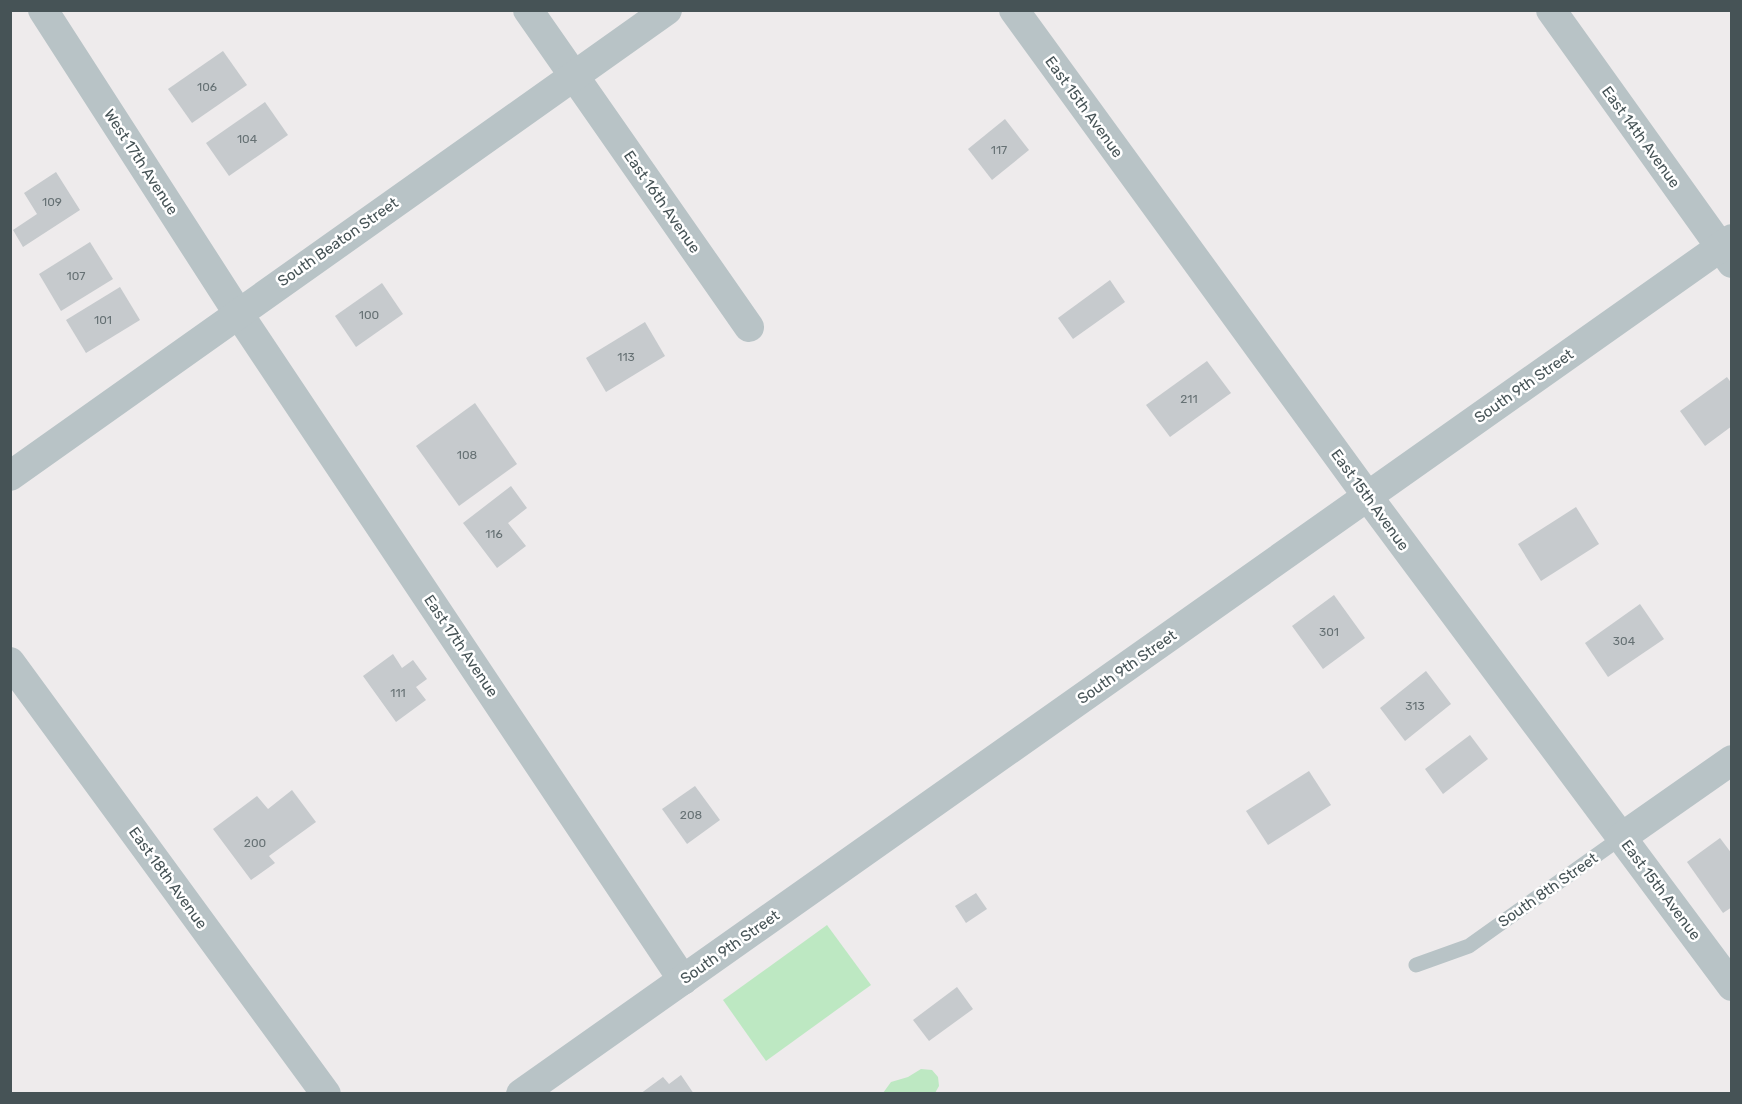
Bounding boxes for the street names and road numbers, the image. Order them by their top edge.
street label: East 15th Avenue [1041,53,1127,161]
street label: East 14th Avenue [1598,83,1684,191]
street label: West 17th Avenue [100,106,182,218]
street label: East 16th Avenue [620,147,704,257]
street label: South Beaton Street [274,194,402,290]
street label: South 9th Street [1471,345,1577,427]
street label: East 15th Avenue [1327,446,1413,554]
street label: East 17th Avenue [420,591,502,701]
street label: South 9th Street [1074,626,1180,708]
street label: East 18th Avenue [125,824,211,932]
street label: East 15th Avenue [1617,836,1705,944]
street label: South 8th Street [1495,849,1601,931]
street label: South 9th Street [677,906,783,988]

